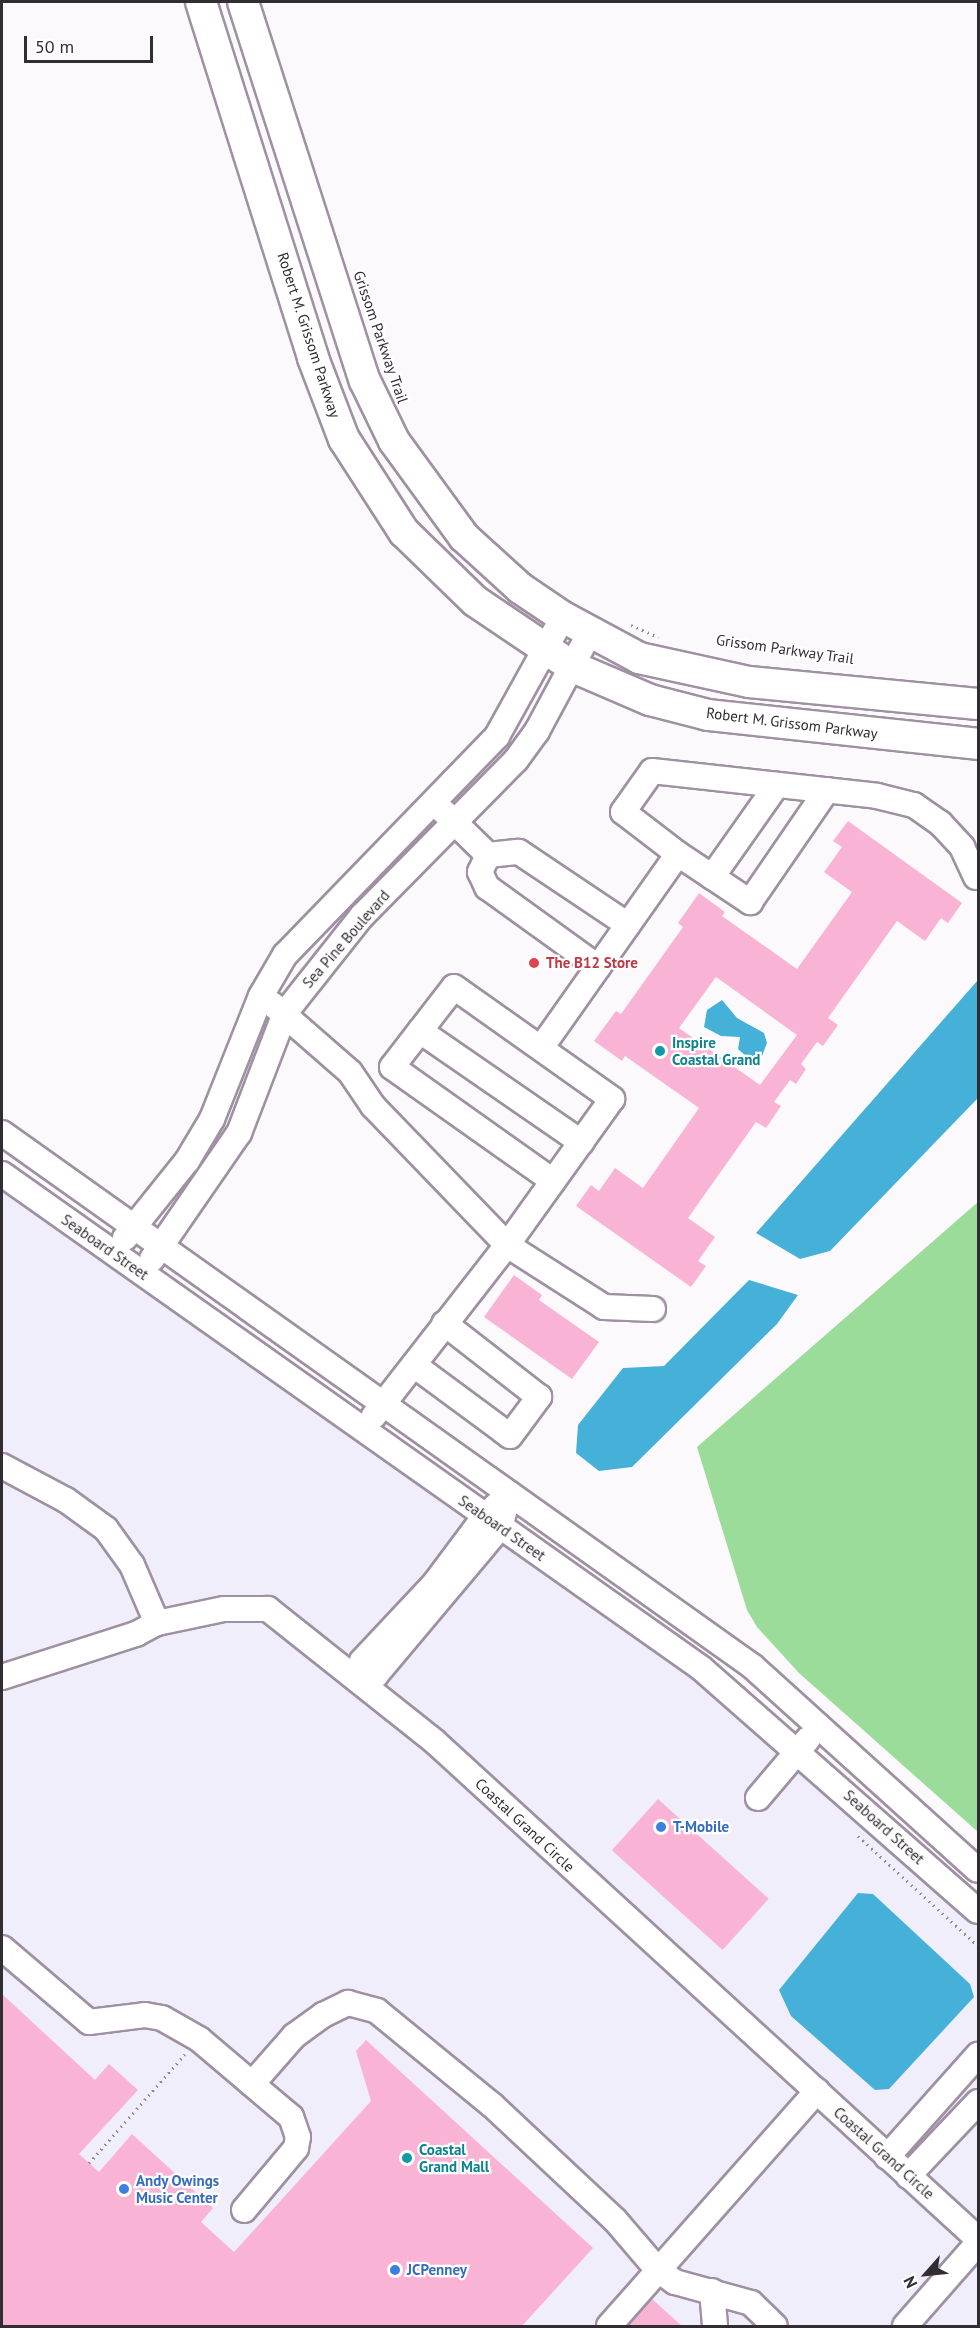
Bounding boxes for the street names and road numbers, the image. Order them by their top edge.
street label: Robert M. Grissom Parkway [274,250,344,420]
street label: Grissom Parkway Trail [350,268,412,406]
street label: Grissom Parkway Trail [714,630,856,668]
street label: Robert M. Grissom Parkway [705,703,879,743]
street label: Sea Pine Boulevard [299,886,393,992]
street label: Seaboard Street [58,1210,152,1284]
street label: Seaboard Street [455,1491,549,1565]
street label: Coastal Grand Circle [472,1774,578,1876]
street label: Seaboard Street [840,1786,928,1868]
street label: Coastal Grand Circle [830,2103,938,2203]

